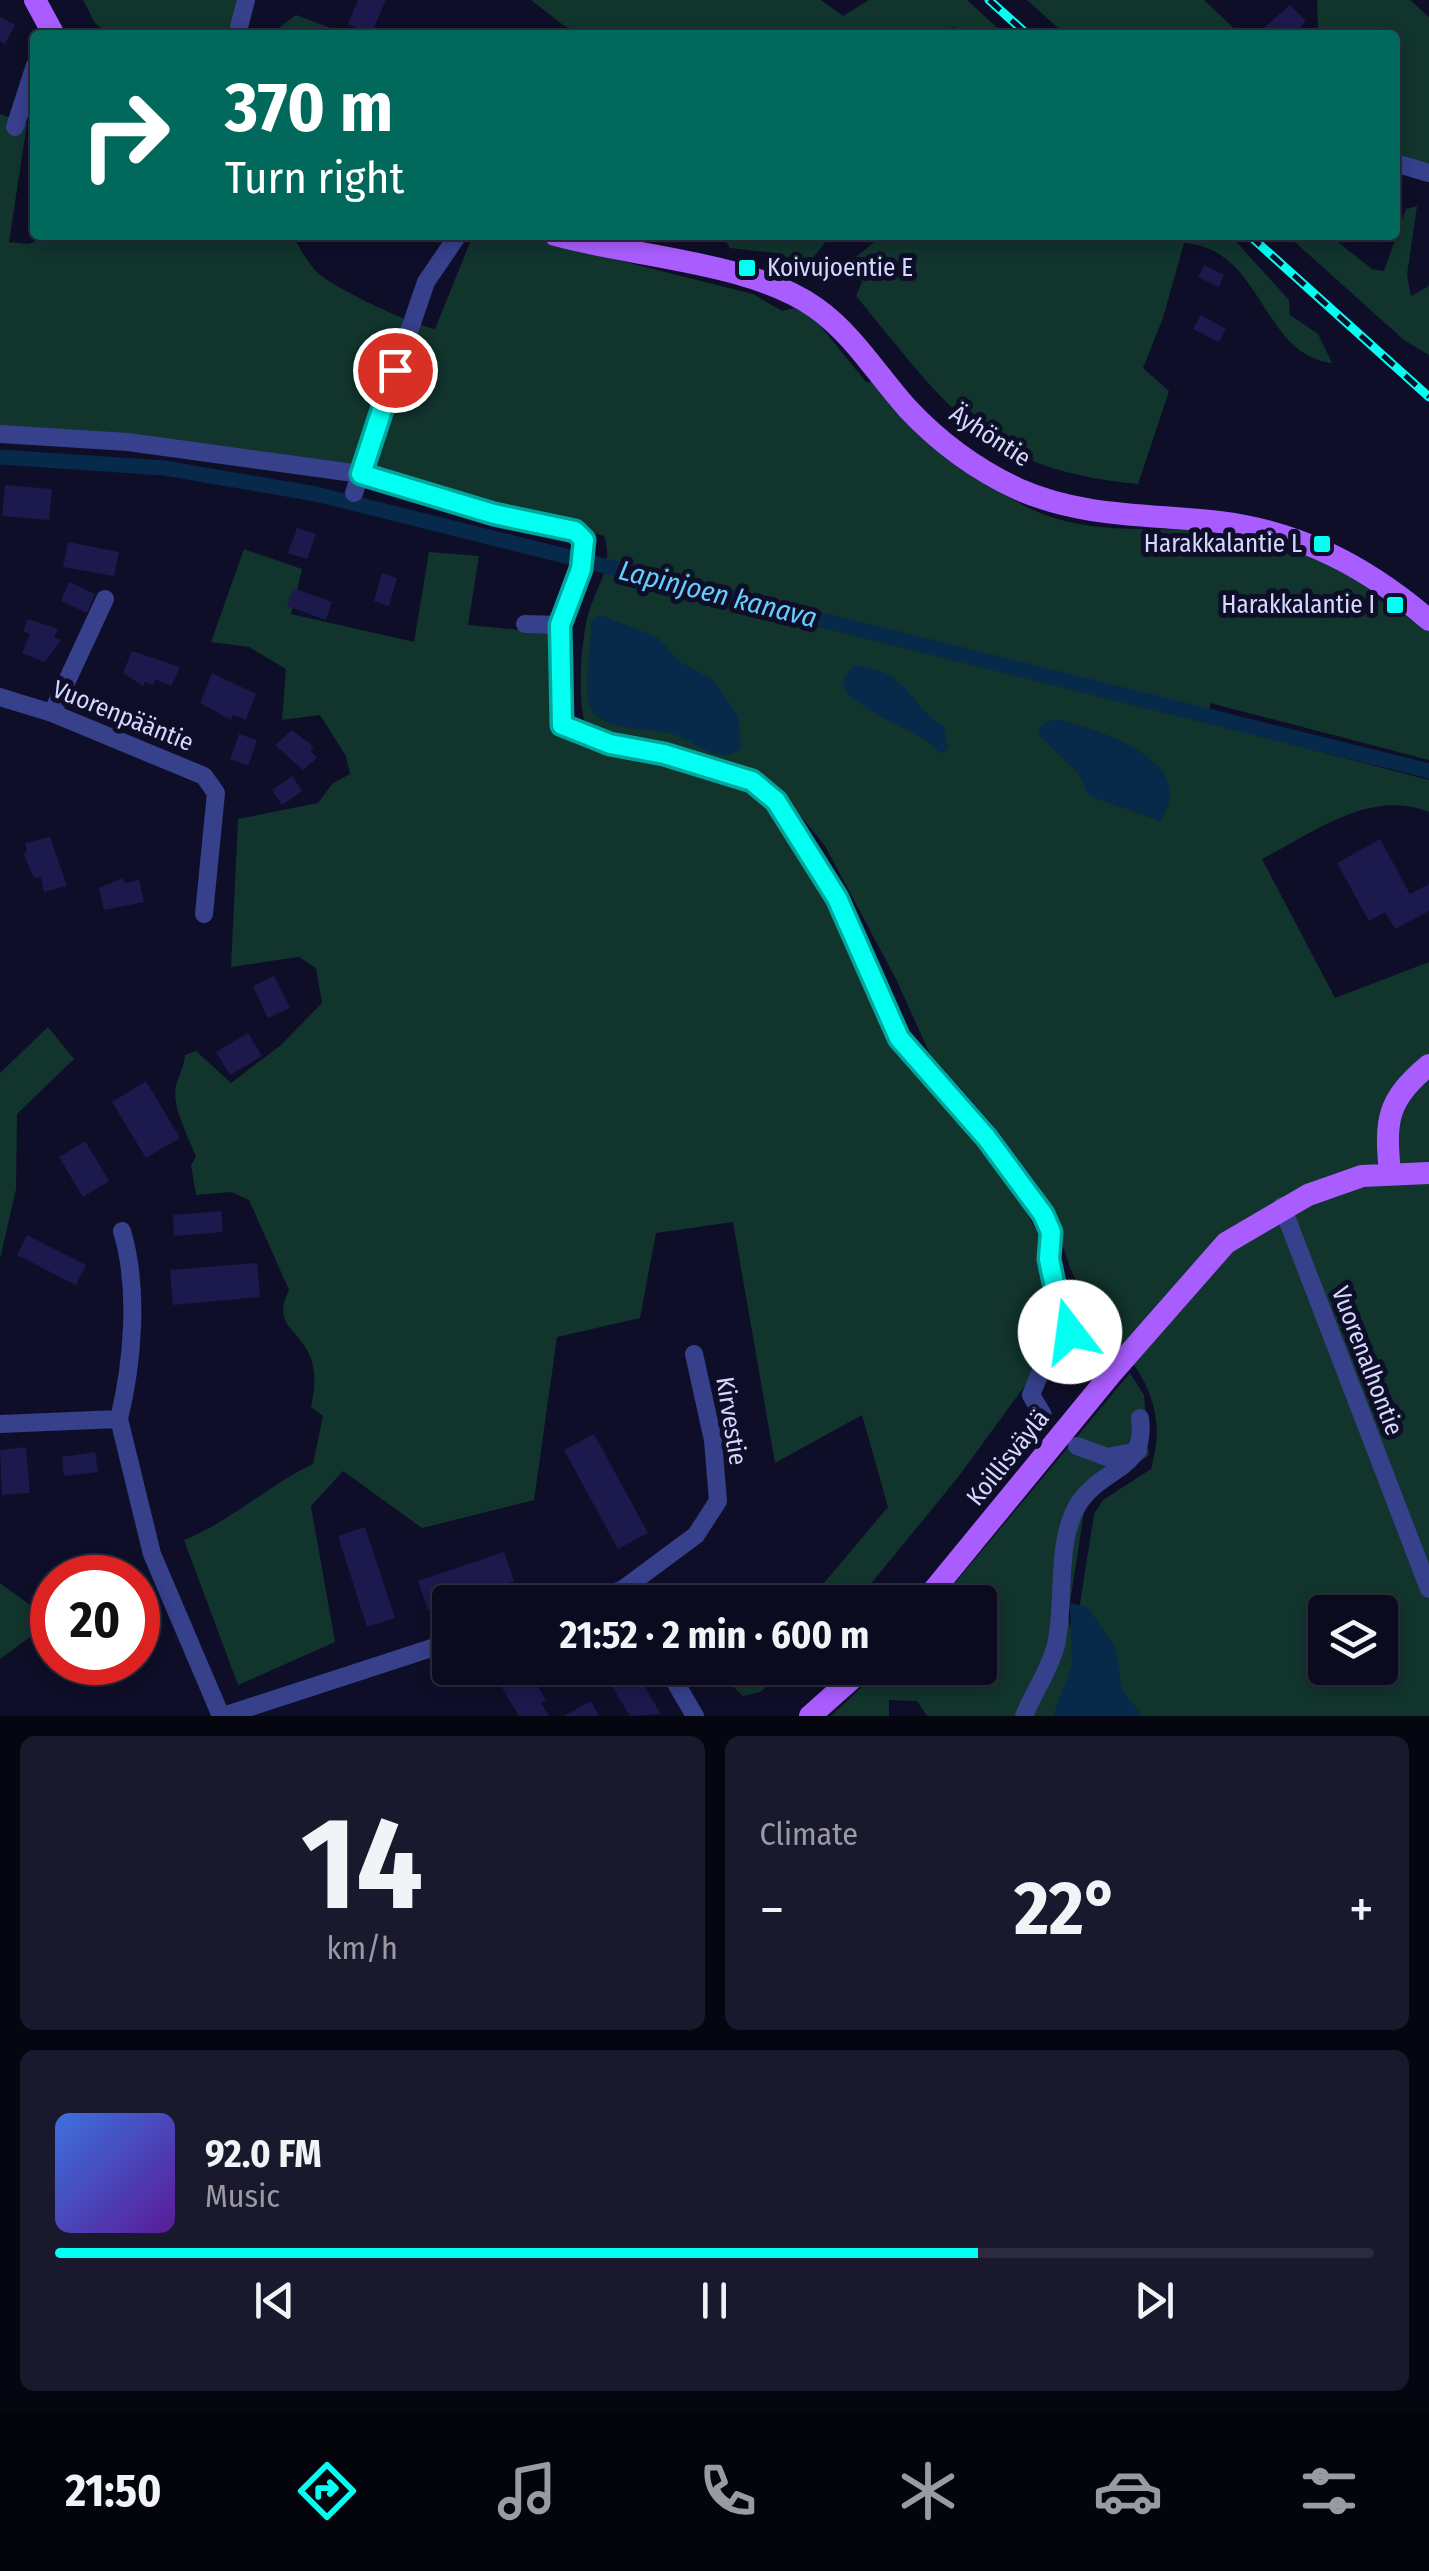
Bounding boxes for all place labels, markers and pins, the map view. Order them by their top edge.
place label: Koivujoentie E [767,253,913,283]
marker: Koivujoentie E [736,257,758,279]
pin [353,328,438,413]
place label: Harakkalantie L [1144,529,1302,559]
marker: Harakkalantie L [1311,533,1333,555]
place label: Harakkalantie I [1221,590,1375,620]
marker: Harakkalantie I [1384,594,1406,616]

